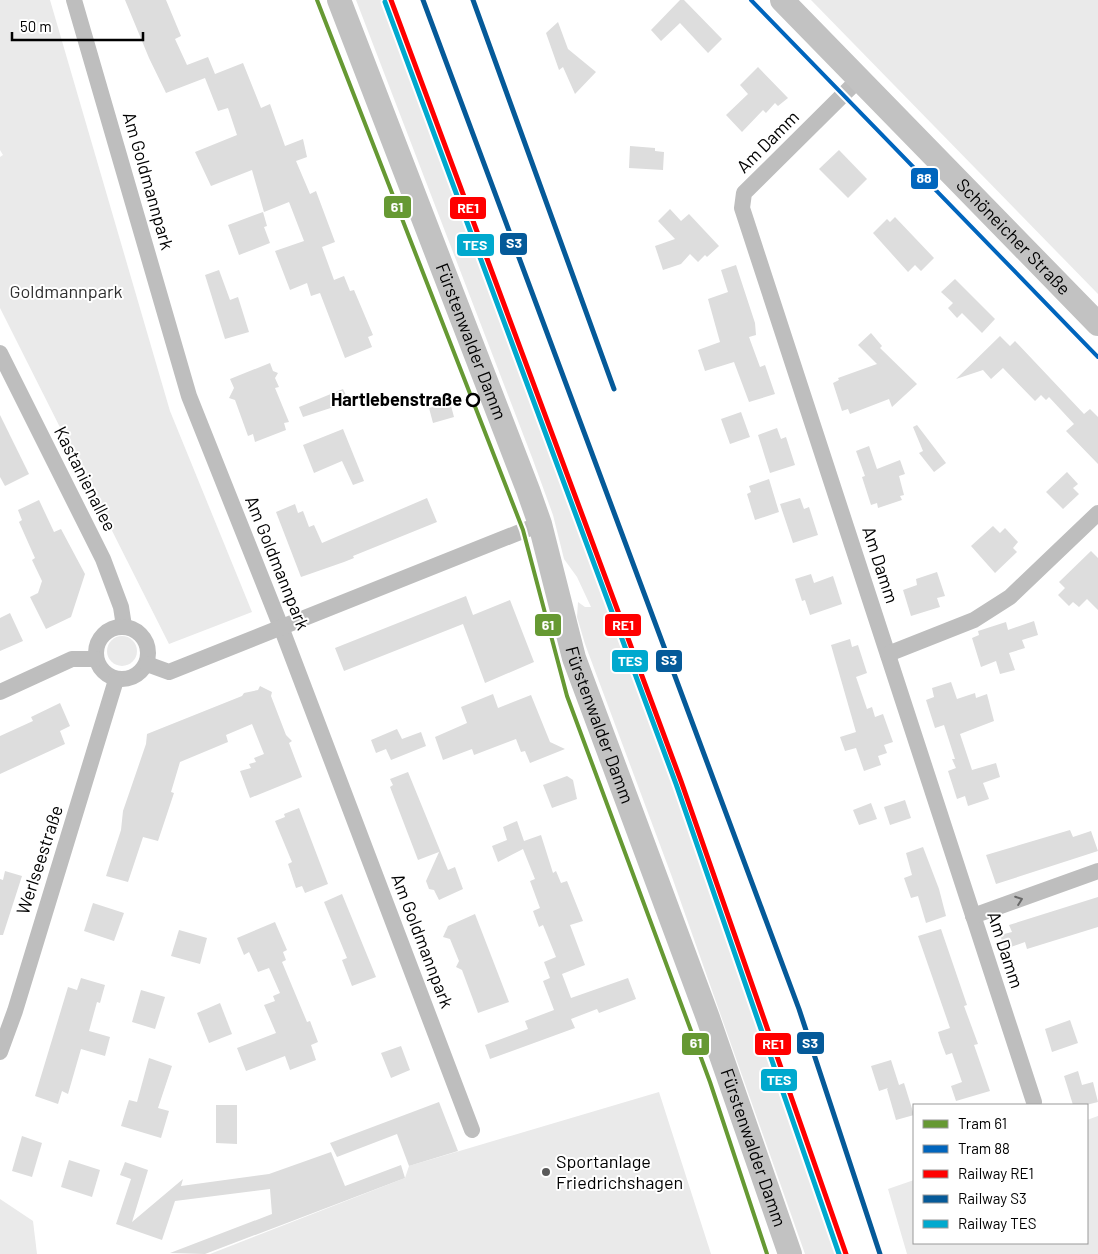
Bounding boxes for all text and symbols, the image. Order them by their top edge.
scale bar [12,10,144,42]
text: 50 m [20,17,52,35]
street label: Am Damm [731,105,803,177]
street label: Am Goldmannpark [119,109,179,252]
line badge: 88 [910,167,939,190]
text: 88 [916,169,932,186]
street label: Schöneicher Straße [952,173,1075,299]
line badge: 61 [383,195,412,219]
line badge: RE1 [449,196,487,220]
text: 61 [391,198,403,215]
text: RE1 [457,199,479,216]
line badge: S3 [499,232,528,256]
line badge: TES [456,233,495,257]
text: S3 [506,234,522,251]
text: TES [463,236,487,253]
street label: Fürstenwalder Damm [432,260,512,423]
park label: Goldmannpark [10,280,123,302]
place label: Hartlebenstraße [331,388,462,410]
marker: Hartlebenstraße [466,393,480,407]
street label: Kastanienallee [50,422,122,535]
street label: Am Goldmannpark [241,492,315,633]
street label: Am Damm [858,524,904,606]
line badge: 61 [534,613,562,637]
line badge: RE1 [604,613,642,637]
text: 61 [542,616,554,633]
text: RE1 [612,616,634,633]
street label: Fürstenwalder Damm [561,644,639,806]
line badge: TES [611,649,649,673]
line badge: S3 [655,649,683,673]
text: S3 [661,651,677,668]
text: TES [618,652,642,669]
street label: Werlseestraße [11,802,67,917]
street label: Am Goldmannpark [387,870,459,1011]
one-way arrow [1014,896,1022,906]
street label: Am Damm [983,909,1029,991]
line badge: S3 [796,1031,825,1055]
line badge: 61 [681,1032,710,1056]
line badge: RE1 [754,1032,792,1056]
text: 61 [690,1034,702,1051]
text: S3 [802,1034,818,1051]
text: RE1 [762,1035,784,1052]
street label: Fürstenwalder Damm [716,1065,792,1229]
line badge: TES [760,1068,798,1092]
text: TES [767,1071,791,1088]
legend [913,1104,1088,1244]
text: Tram 61 [958,1114,1007,1132]
text: Tram 88 [958,1139,1010,1157]
place label: Sportanlage Friedrichshagen [556,1150,683,1193]
text: Railway RE1 [958,1164,1034,1182]
marker: Sportanlage Friedrichshagen [540,1166,552,1178]
text: Railway S3 [958,1189,1027,1207]
text: Railway TES [958,1214,1037,1232]

